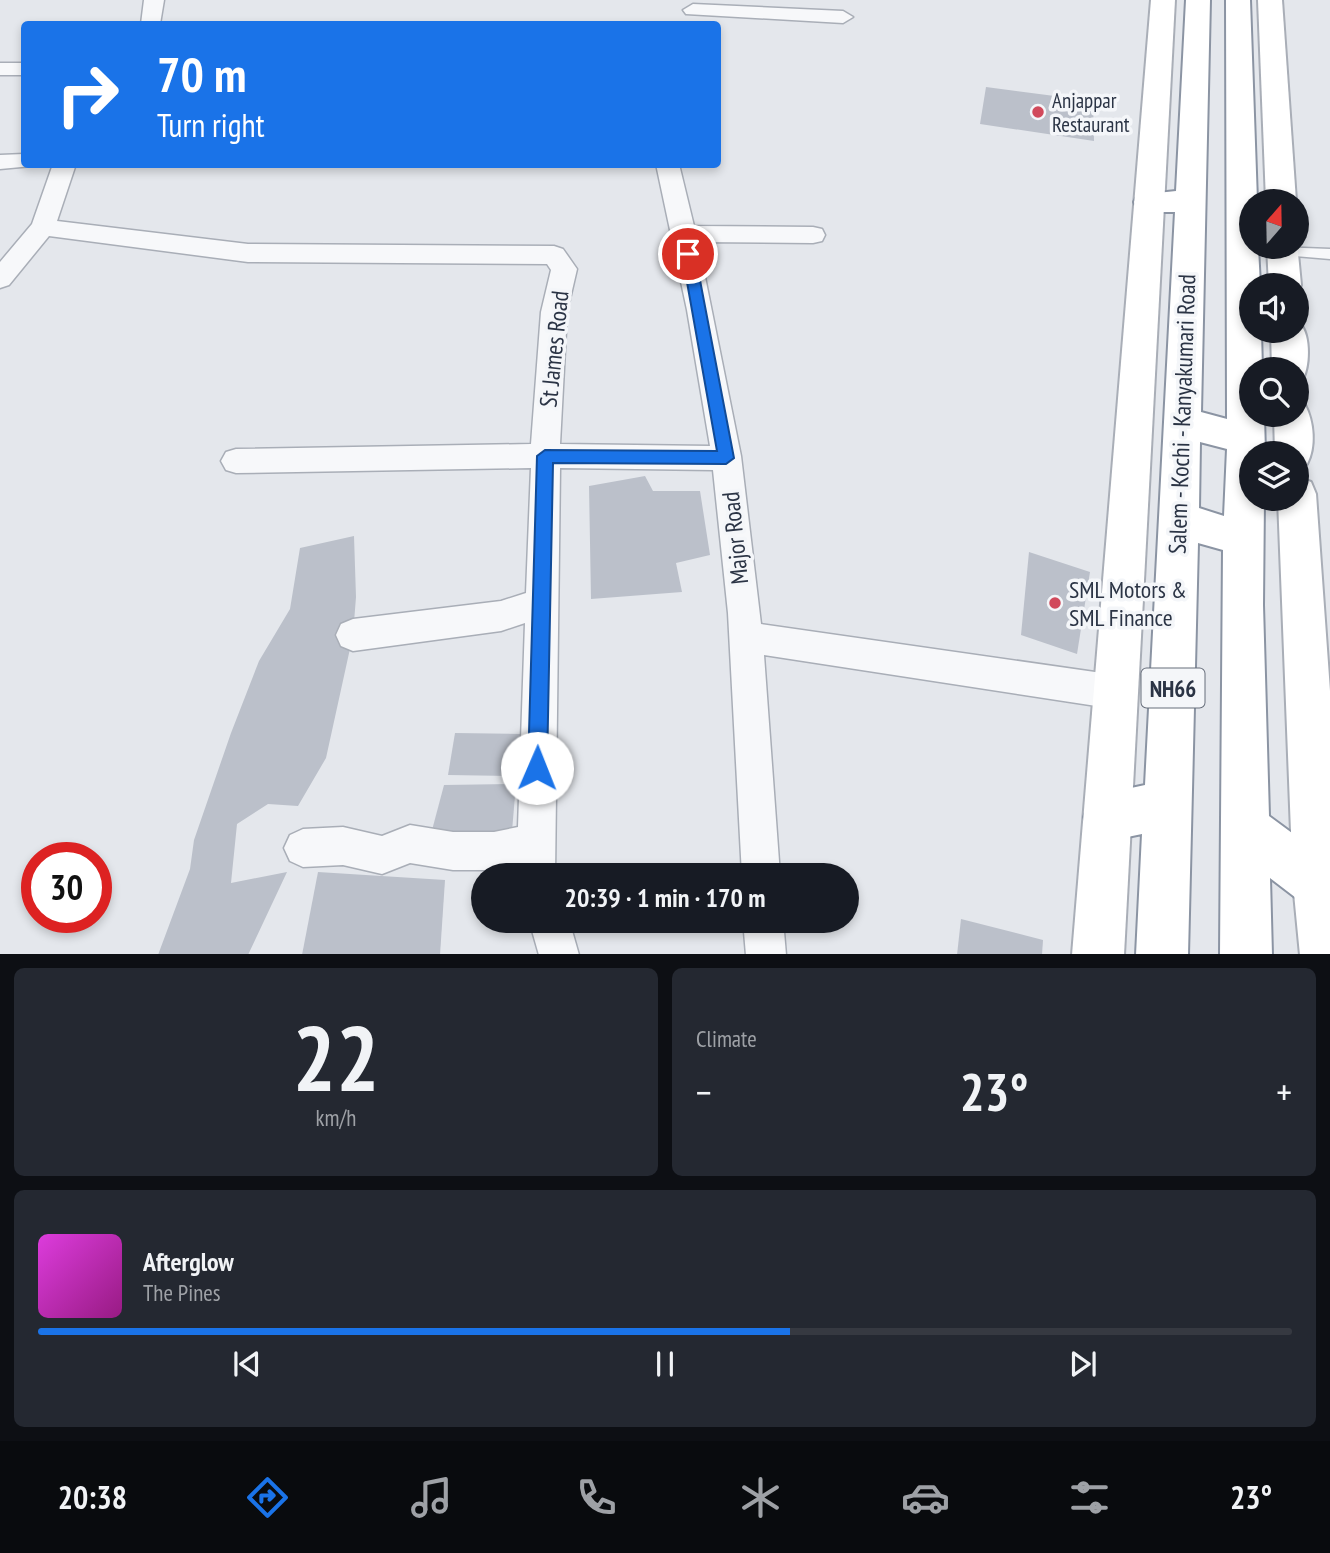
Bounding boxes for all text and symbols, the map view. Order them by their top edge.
text: 70 m [157,42,246,106]
icon: right [42,49,133,140]
place label: Anjappar Restaurant [1052,87,1130,138]
text: Turn right [157,104,265,146]
marker: Anjappar Restaurant [1030,104,1046,120]
north arrow [1239,189,1309,259]
map controls [1239,189,1309,511]
pin [658,224,718,284]
icon: arrive [669,235,707,273]
street label: Salem - Kochi - Kanyakumari Road [1162,273,1202,555]
button: sound [1239,273,1309,343]
street label: St James Road [532,289,576,409]
button: search [1239,357,1309,427]
button: layers [1239,441,1309,511]
street label: Major Road [715,490,755,586]
place label: SML Motors & SML Finance [1069,574,1187,633]
marker: SML Motors & SML Finance [1047,595,1063,611]
road number: NH66 [1142,668,1204,708]
position arrow [500,731,574,805]
speed limit sign: 30 [21,842,112,933]
text: 20:39 · 1 min · 170 m [565,881,765,914]
text: 22 [293,998,380,1116]
text: Climate [696,1024,757,1053]
text: 23° [960,1058,1028,1125]
text: − [696,1067,712,1116]
text: + [1276,1067,1292,1116]
text: km/h [316,1103,356,1132]
text: Afterglow [143,1245,234,1278]
text: The Pines [143,1278,221,1307]
icon: previous [228,1345,266,1383]
icon: pause [646,1345,684,1383]
icon: next [1064,1345,1102,1383]
icon: directions [243,1473,292,1522]
icon: music [407,1473,456,1522]
icon: phone [572,1473,621,1522]
icon: climate [736,1473,785,1522]
icon: car [901,1473,950,1522]
icon: filters [1065,1473,1114,1522]
text: 20:38 [58,1476,127,1518]
text: 23° [1230,1476,1272,1518]

